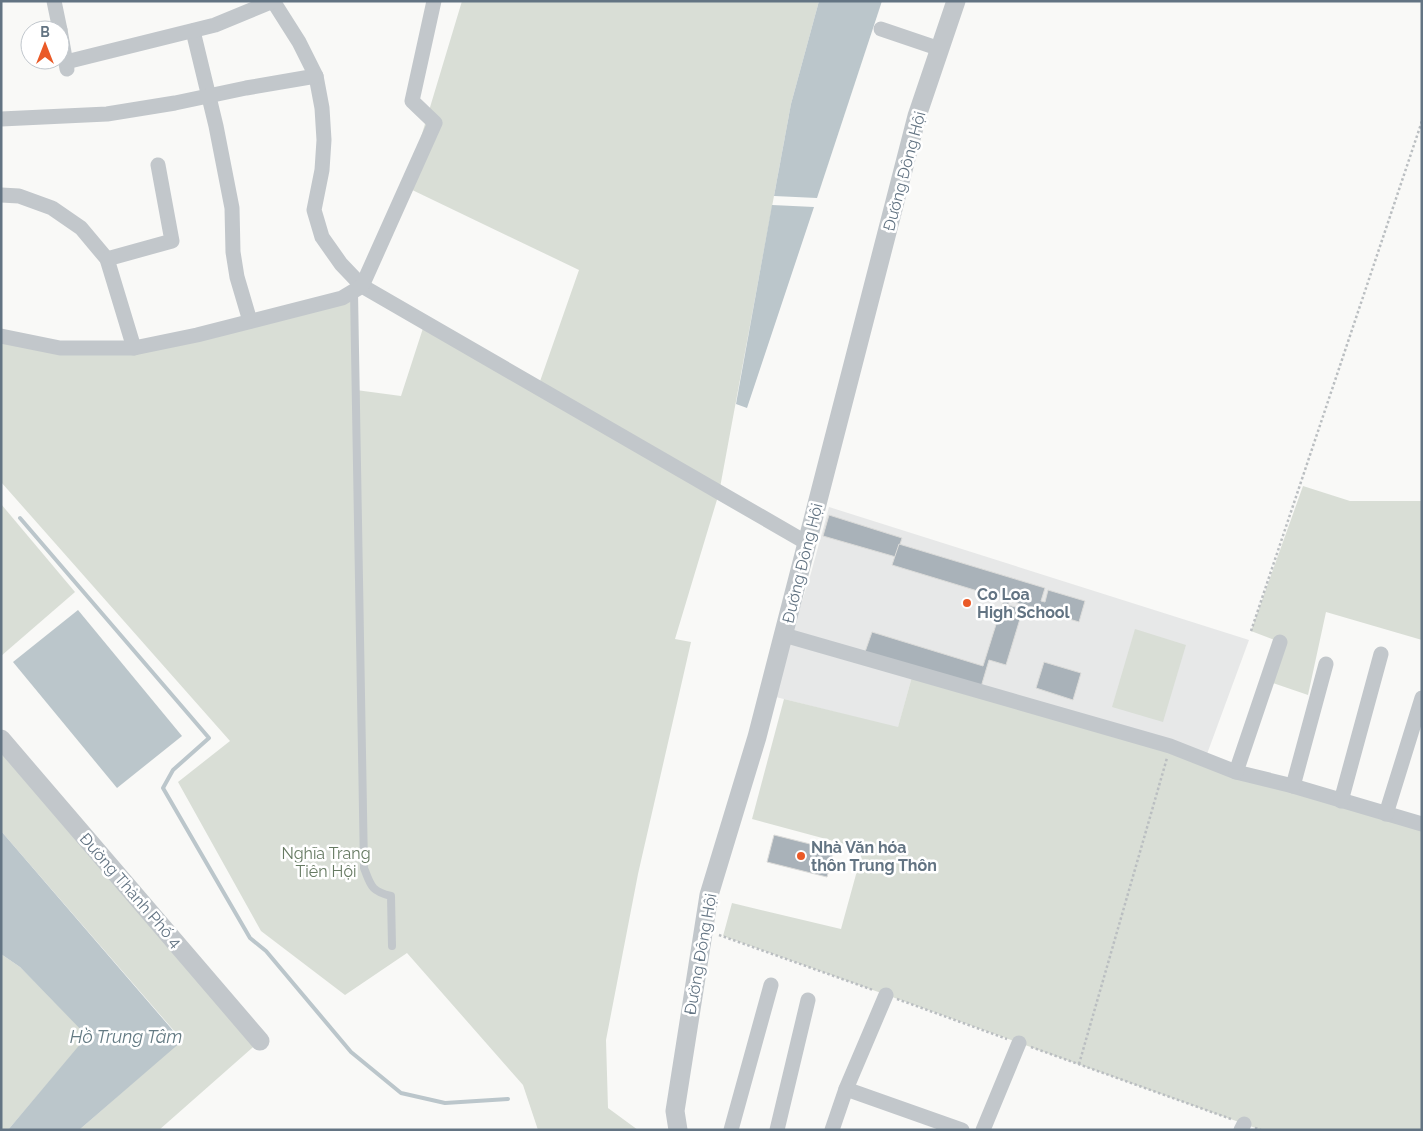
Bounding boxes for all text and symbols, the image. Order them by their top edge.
north arrow [20,20,70,70]
text: B [40,24,50,40]
street label: Đường Đông Hội [879,109,930,233]
street label: Đường Đông Hội [778,501,827,625]
place label: Co Loa High School [977,585,1071,622]
marker: Co Loa High School [961,597,973,609]
street label: Đường Thành Phố 4 [76,829,186,952]
place label: Nhà Văn hóa thôn Trung Thôn [811,838,937,875]
park label: Nghĩa Trang Tiên Hội [281,844,371,881]
marker: Nhà Văn hóa thôn Trung Thôn [795,850,807,862]
street label: Đường Đông Hội [680,892,721,1016]
water label: Hồ Trung Tâm [70,1026,182,1047]

